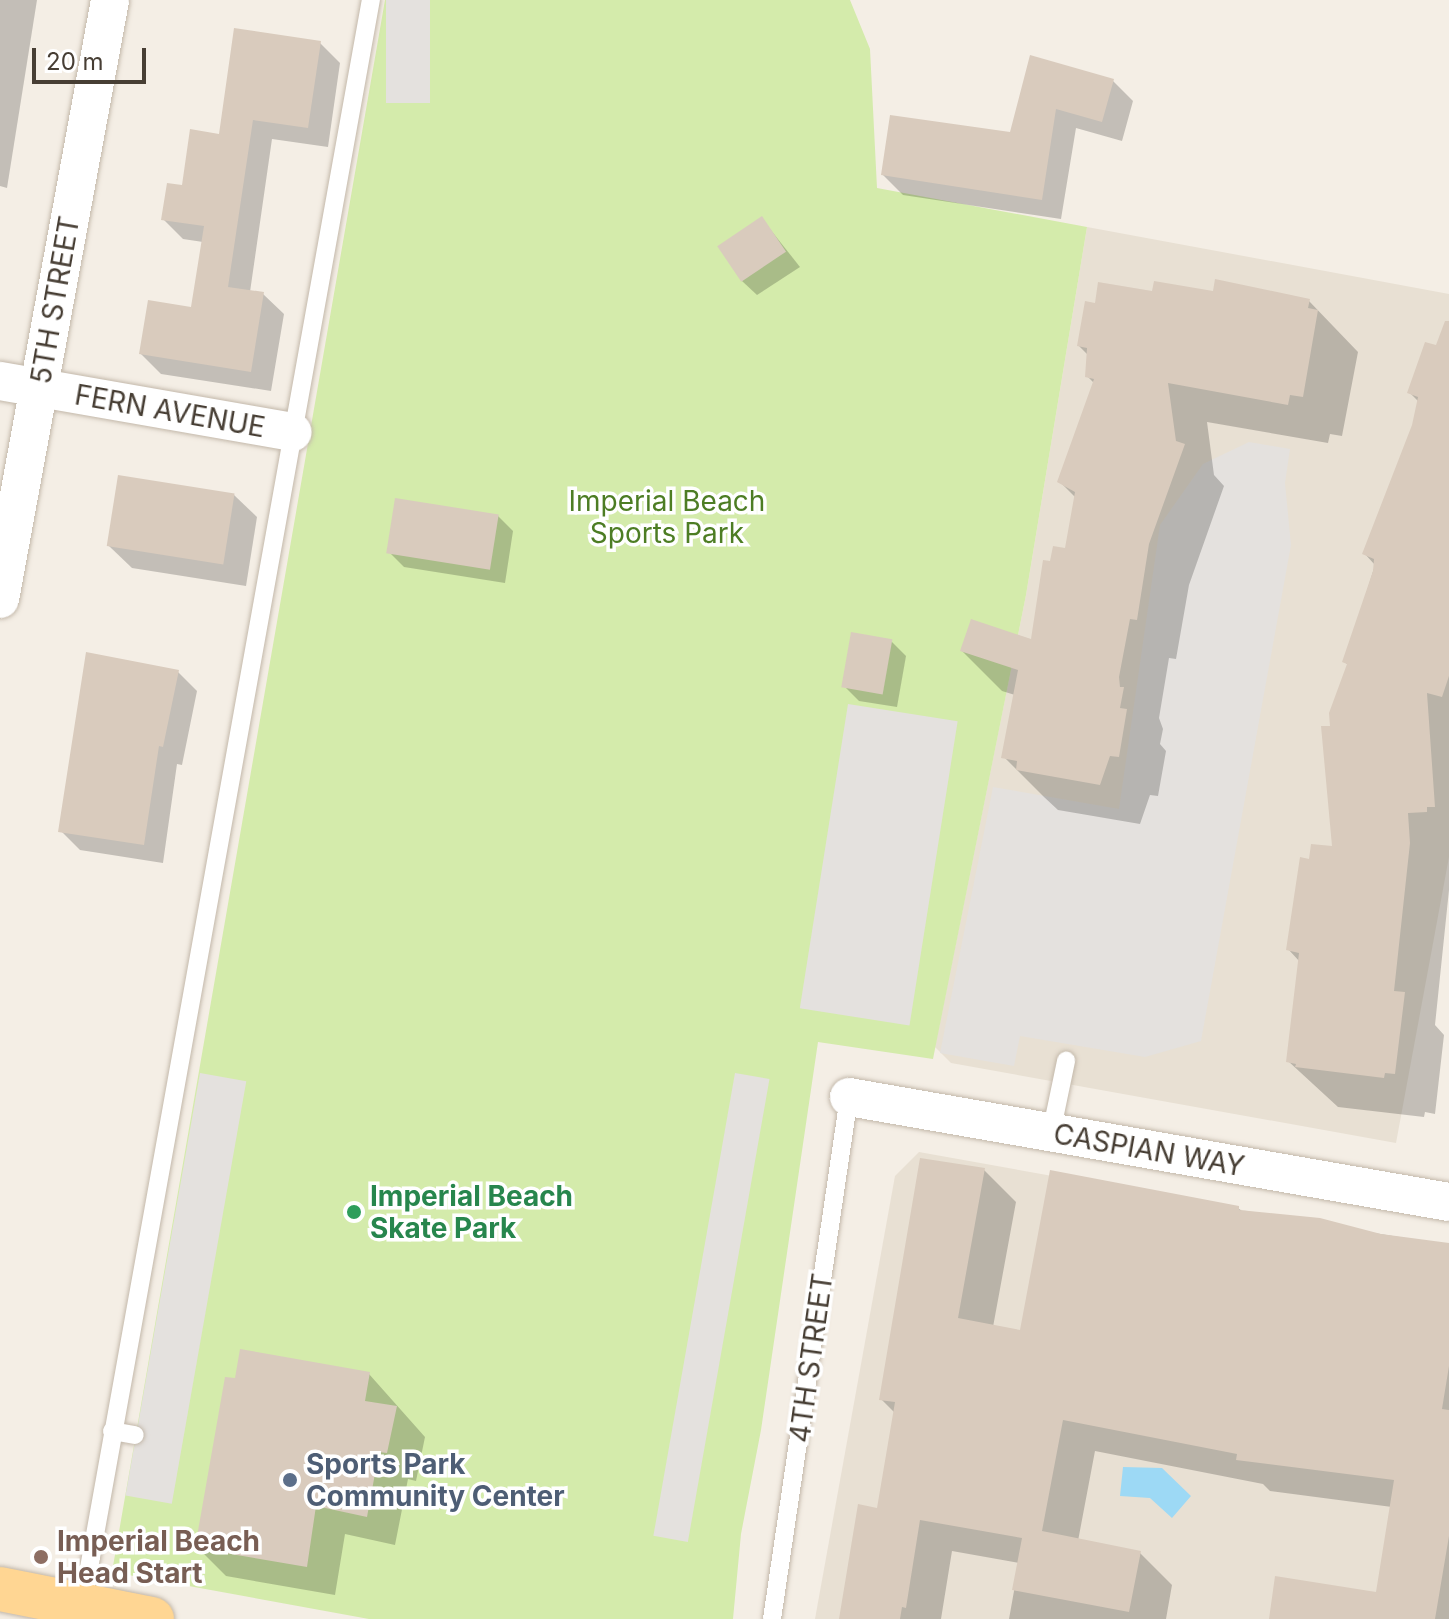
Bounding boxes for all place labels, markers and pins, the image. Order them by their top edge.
place label: Imperial Beach Skate Park [370,1179,573,1245]
marker: Imperial Beach Skate Park [345,1203,363,1221]
place label: Sports Park Community Center [306,1447,565,1513]
marker: Sports Park Community Center [281,1471,299,1489]
place label: Imperial Beach Head Start [57,1524,260,1590]
marker: Imperial Beach Head Start [32,1548,50,1566]

